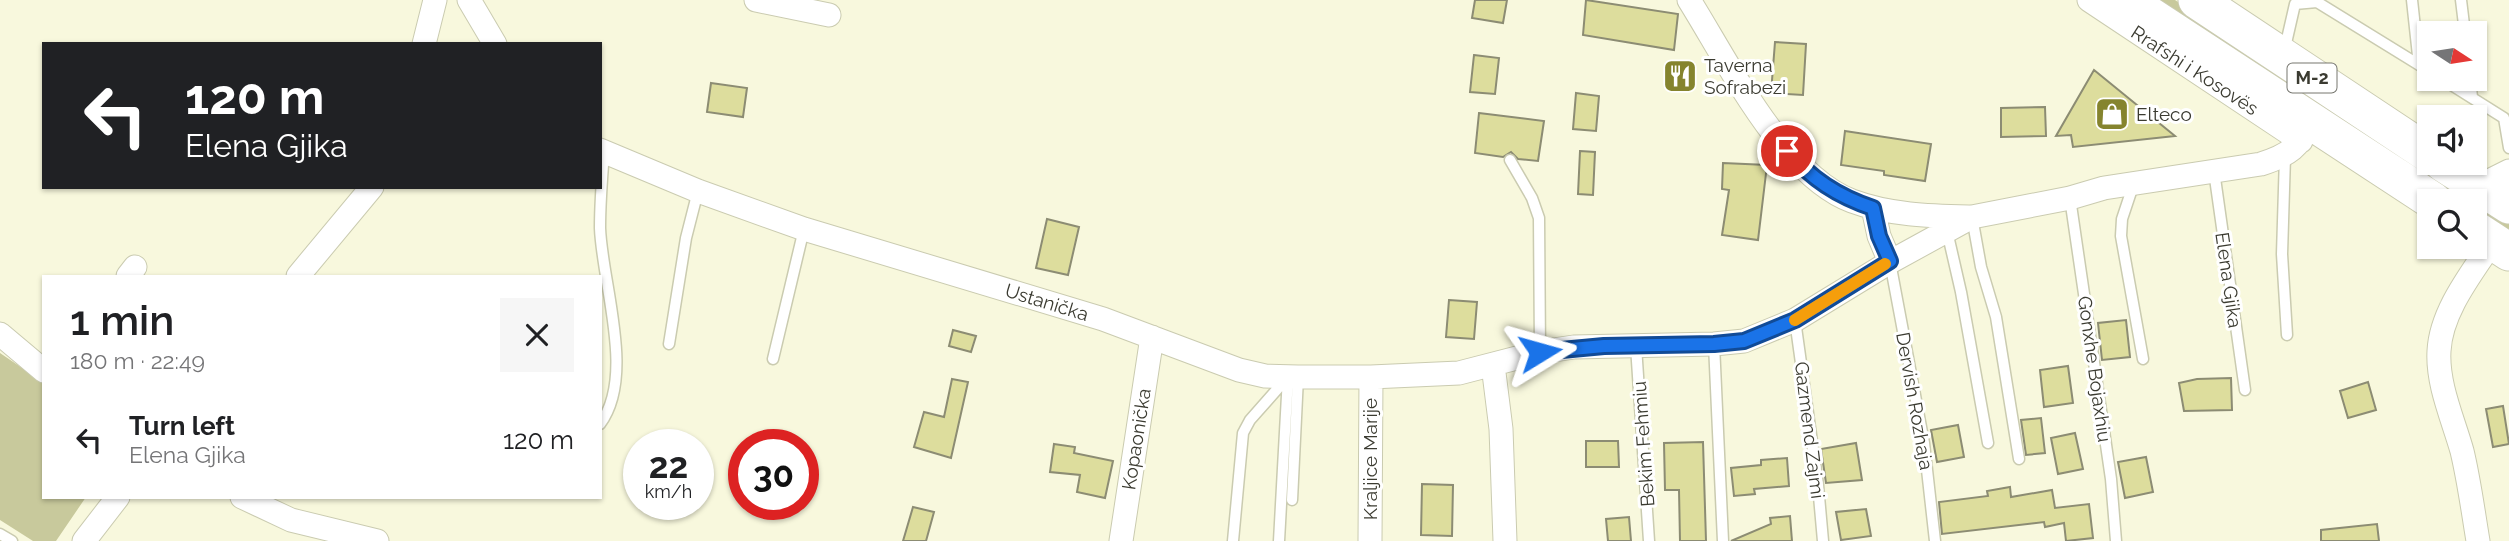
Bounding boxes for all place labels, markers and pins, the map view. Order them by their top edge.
place label: Taverna Sofrabezi [1704,54,1786,98]
restaurant icon: Taverna Sofrabezi [1661,57,1699,95]
shop icon: Elteco [2093,95,2131,133]
place label: Elteco [2136,103,2192,125]
pin [1757,121,1817,181]

